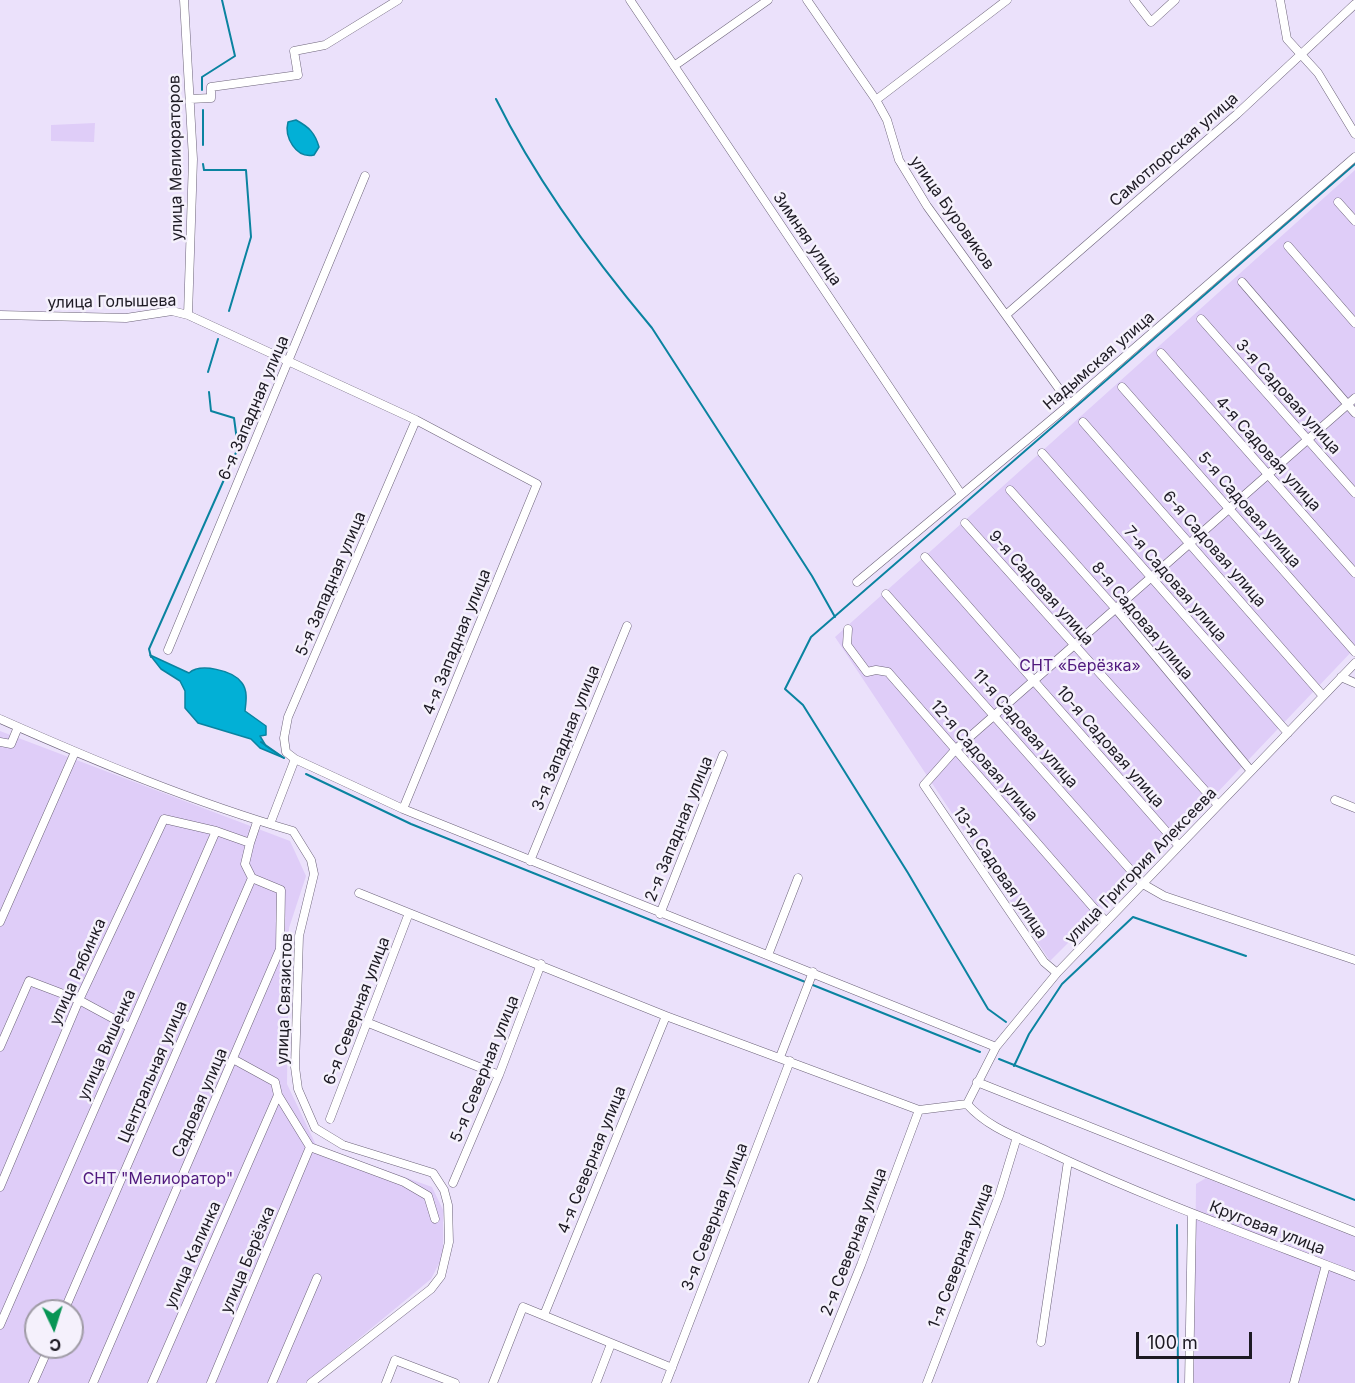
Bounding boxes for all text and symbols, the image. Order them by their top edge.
street label: улица Мелиораторов [165,75,187,241]
street label: Самотлорская улица [1106,89,1242,211]
street label: улица Буровиков [906,153,998,273]
street label: Зимняя улица [769,189,845,289]
street label: улица Голышева [47,291,177,313]
street label: Надымская улица [1040,308,1158,414]
street label: 6-я Западная улица [215,333,293,483]
street label: 3-я Садовая улица [1231,336,1345,458]
street label: 4-я Садовая улица [1211,392,1325,516]
street label: 5-я Садовая улица [1193,448,1305,572]
street label: 6-я Садовая улица [1158,487,1270,611]
street label: 5-я Западная улица [292,509,370,659]
street label: 7-я Садовая улица [1120,522,1230,646]
street label: 9-я Садовая улица [984,527,1098,649]
street label: 8-я Садовая улица [1087,558,1197,684]
street label: 4-я Западная улица [419,566,495,718]
park label: СНТ «Берёзка» [1019,656,1141,676]
street label: 3-я Западная улица [528,662,604,814]
street label: 11-я Садовая улица [968,666,1082,792]
street label: 10-я Садовая улица [1052,682,1168,812]
street label: 12-я Садовая улица [926,697,1042,825]
street label: 2-я Западная улица [641,754,717,904]
street label: улица Григория Алексеева [1061,784,1221,948]
street label: 13-я Садовая улица [949,804,1051,942]
street label: улица Рябинка [46,916,110,1028]
street label: улица Связистов [273,933,297,1065]
street label: 6-я Северная улица [320,934,394,1088]
street label: улица Вишенка [74,987,140,1103]
street label: 5-я Северная улица [447,993,523,1145]
street label: Центральная улица [114,998,192,1146]
street label: Садовая улица [168,1045,232,1161]
street label: 4-я Северная улица [554,1083,630,1237]
street label: 3-я Северная улица [678,1140,752,1294]
street label: 2-я Северная улица [817,1165,891,1319]
park label: СНТ "Мелиоратор" [83,1169,233,1189]
street label: 1-я Северная улица [924,1181,998,1331]
street label: Круговая улица [1206,1197,1328,1259]
street label: улица Калинка [161,1198,225,1312]
street label: улица Берёзка [217,1204,279,1316]
north arrow [24,1299,84,1359]
scale bar [1139,1320,1254,1358]
text: 100 m [1147,1332,1198,1353]
text: С [49,1335,62,1355]

